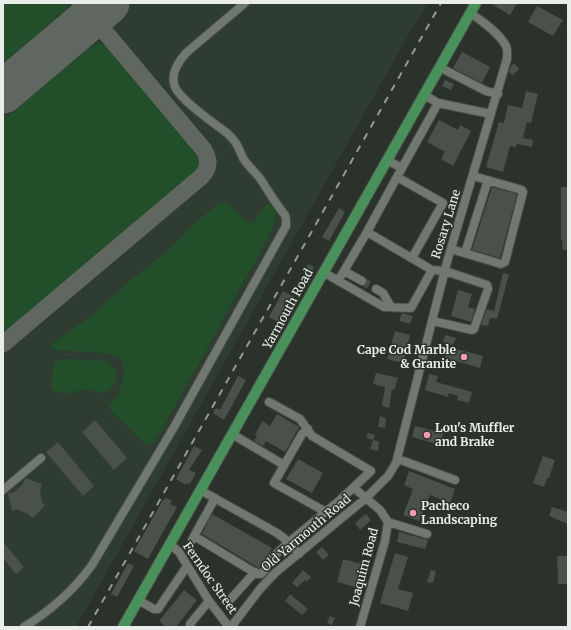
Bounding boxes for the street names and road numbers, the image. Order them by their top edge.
street label: Rosary Lane [428,187,463,260]
street label: Yarmouth Road [259,266,316,352]
street label: Old Yarmouth Road [258,491,353,574]
street label: Joaquim Road [346,526,381,608]
street label: Ferndoc Street [180,539,241,617]

